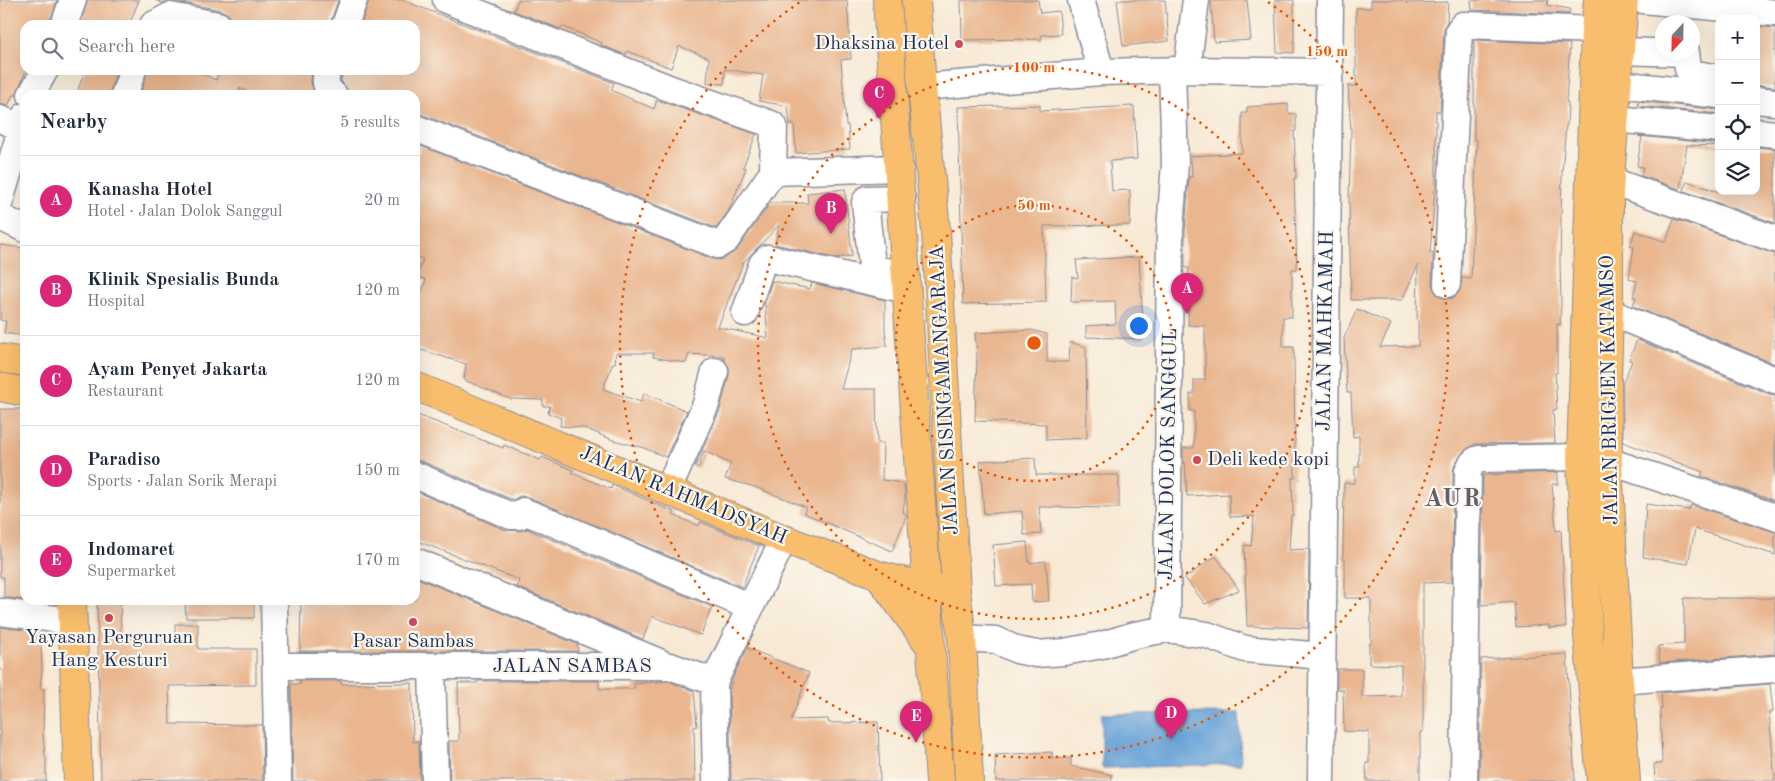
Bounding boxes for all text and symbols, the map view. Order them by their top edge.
north arrow [1655,15,1700,60]
map controls [1715,15,1760,195]
button: + [1715,15,1760,60]
search box [20,20,420,75]
icon: search [38,34,66,62]
place label: Dhaksina Hotel [815,34,949,54]
text: Search here [78,38,175,57]
marker: Dhaksina Hotel [953,38,965,50]
text: 150 m [1306,45,1348,60]
button: − [1715,60,1760,105]
text: 100 m [1013,61,1055,76]
pin: C [863,78,895,119]
button: locate [1715,105,1760,150]
text: Nearby [40,112,108,133]
text: 5 results [340,115,400,131]
button: layers [1715,150,1760,195]
text: Kanasha Hotel [87,181,212,200]
text: A [50,193,62,209]
text: 20 m [364,193,400,209]
pin: B [815,193,847,234]
text: 50 m [1017,199,1051,214]
text: Hotel · Jalan Dolok Sanggul [87,204,282,220]
street label: JALAN MAHKAMAH [1314,231,1338,431]
street label: JALAN SISINGAMANGARAJA [927,244,963,536]
street label: JALAN BRIGJEN KATAMSO [1598,255,1622,525]
text: Klinik Spesialis Bunda [87,271,279,290]
pin: A [1171,273,1203,314]
text: B [50,283,62,299]
text: 120 m [355,283,400,299]
text: Hospital [87,294,145,310]
your location [1126,313,1152,339]
street label: JALAN DOLOK SANGGUL [1157,328,1181,580]
centre of rings [1025,334,1043,352]
text: Ayam Penyet Jakarta [87,361,267,380]
text: C [51,373,61,389]
text: 120 m [355,373,400,389]
text: Restaurant [87,384,164,400]
street label: JALAN RAHMADSYAH [576,443,790,549]
place label: Deli kede kopi [1207,450,1329,470]
text: Paradiso [87,451,161,470]
marker: Deli kede kopi [1191,454,1203,466]
text: D [50,463,62,479]
text: 150 m [355,463,400,479]
text: Sports · Jalan Sorik Merapi [87,474,277,490]
district label: AUR [1424,487,1482,512]
text: Indomaret [87,541,175,560]
text: E [50,553,62,569]
text: 170 m [355,553,400,569]
text: Supermarket [87,564,176,580]
marker: Yayasan Perguruan Hang Kesturi [103,612,115,624]
marker: Pasar Sambas [407,616,419,628]
place label: Yayasan Perguruan Hang Kesturi [25,628,194,671]
place label: Pasar Sambas [352,632,474,652]
street label: JALAN SAMBAS [492,657,652,677]
pin: D [1155,698,1187,739]
pin: E [900,701,932,742]

